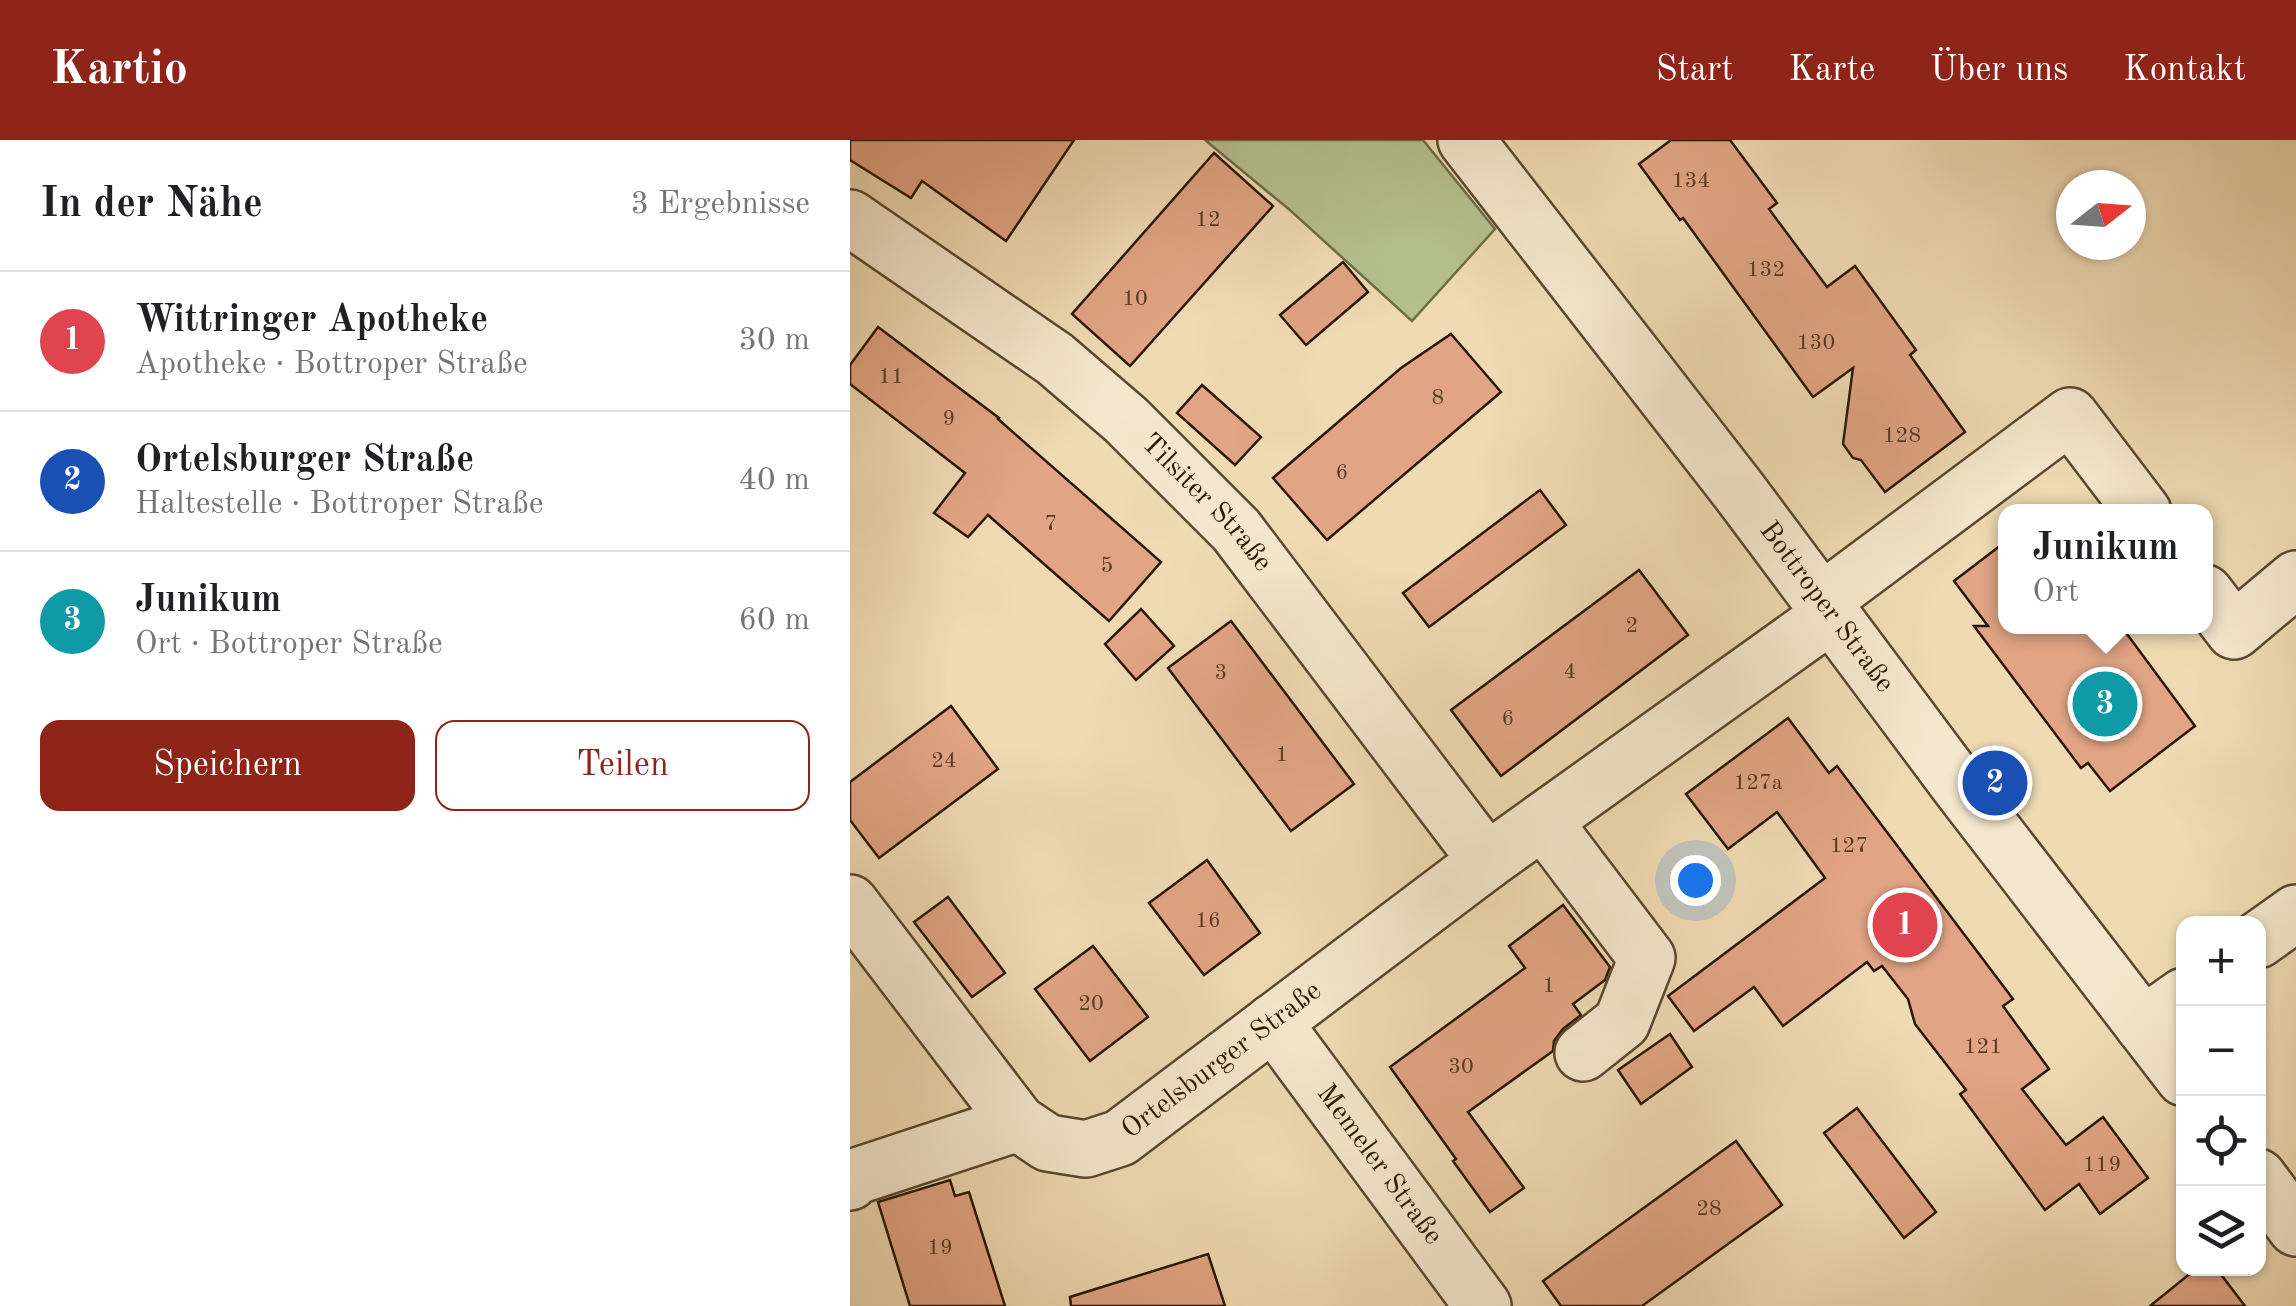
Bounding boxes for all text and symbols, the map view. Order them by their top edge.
text: Kartio [50,46,188,94]
text: Start [1656,53,1734,88]
text: Karte [1789,53,1875,88]
text: Über uns [1930,53,2068,88]
text: Kontakt [2123,53,2246,88]
house number: 134 [1672,170,1710,192]
north arrow [2056,170,2146,260]
text: In der Nähe [40,184,263,226]
text: 3 Ergebnisse [630,189,810,221]
house number: 12 [1195,209,1221,231]
house number: 132 [1747,259,1785,281]
house number: 10 [1122,288,1148,310]
text: Wittringer Apotheke [135,302,488,340]
text: 1 [63,325,82,357]
text: 30 m [739,325,810,357]
house number: 130 [1797,332,1835,354]
text: Apotheke · Bottroper Straße [135,349,528,381]
house number: 11 [878,366,904,388]
house number: 8 [1432,387,1444,409]
house number: 9 [943,408,955,430]
house number: 128 [1883,425,1921,447]
street label: Tilsiter Straße [1135,429,1276,577]
text: Ortelsburger Straße [135,442,474,480]
house number: 6 [1336,462,1348,484]
text: 2 [63,465,82,497]
text: 40 m [739,465,810,497]
text: Haltestelle · Bottroper Straße [135,489,544,521]
popup [1998,504,2213,634]
house number: 7 [1045,513,1057,535]
street label: Bottroper Straße [1753,517,1899,698]
text: Junikum [2032,530,2179,568]
house number: 5 [1101,555,1113,577]
text: Ort [2032,577,2079,609]
text: Junikum [135,582,281,620]
text: 3 [63,605,82,637]
text: 60 m [739,605,810,637]
house number: 2 [1626,615,1638,637]
text: Ort · Bottroper Straße [135,629,443,661]
house number: 4 [1564,661,1576,683]
house number: 3 [1215,662,1227,684]
pin: 3 [2072,666,2138,742]
house number: 6 [1502,708,1514,730]
button: Speichern [40,720,415,811]
button: Teilen [435,720,810,811]
house number: 1 [1276,744,1288,766]
pin: 2 [1962,746,2028,820]
house number: 24 [931,750,957,772]
house number: 127a [1733,772,1783,794]
house number: 127 [1830,835,1868,857]
your location [1670,855,1721,906]
pin: 1 [1872,888,1938,962]
house number: 16 [1195,910,1221,932]
map controls [2176,916,2266,1276]
button: + [2176,916,2266,1006]
house number: 1 [1543,975,1555,997]
street label: Ortelsburger Straße [1117,977,1327,1145]
house number: 20 [1078,993,1104,1015]
button: − [2176,1006,2266,1096]
house number: 121 [1964,1036,2002,1058]
house number: 30 [1448,1056,1474,1078]
street label: Memeler Straße [1311,1080,1447,1250]
button: locate [2176,1096,2266,1186]
house number: 119 [2083,1154,2121,1176]
button: layers [2176,1186,2266,1276]
house number: 28 [1696,1198,1722,1220]
house number: 19 [927,1237,953,1259]

